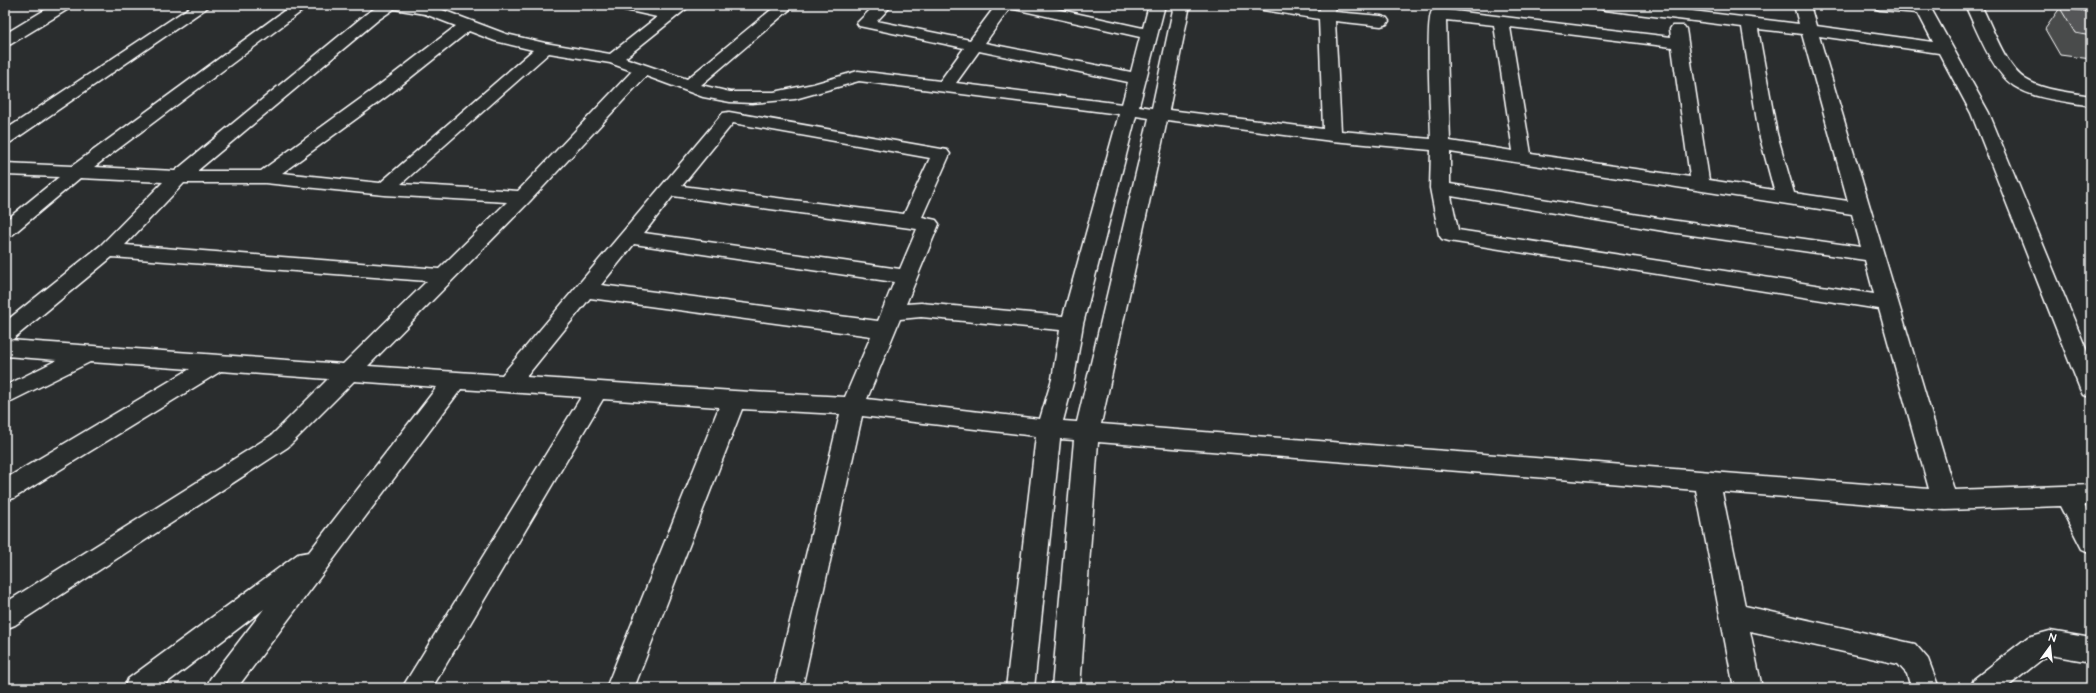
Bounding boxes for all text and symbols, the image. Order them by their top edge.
north arrow [2030,627,2070,667]
text: N [2047,630,2058,646]

